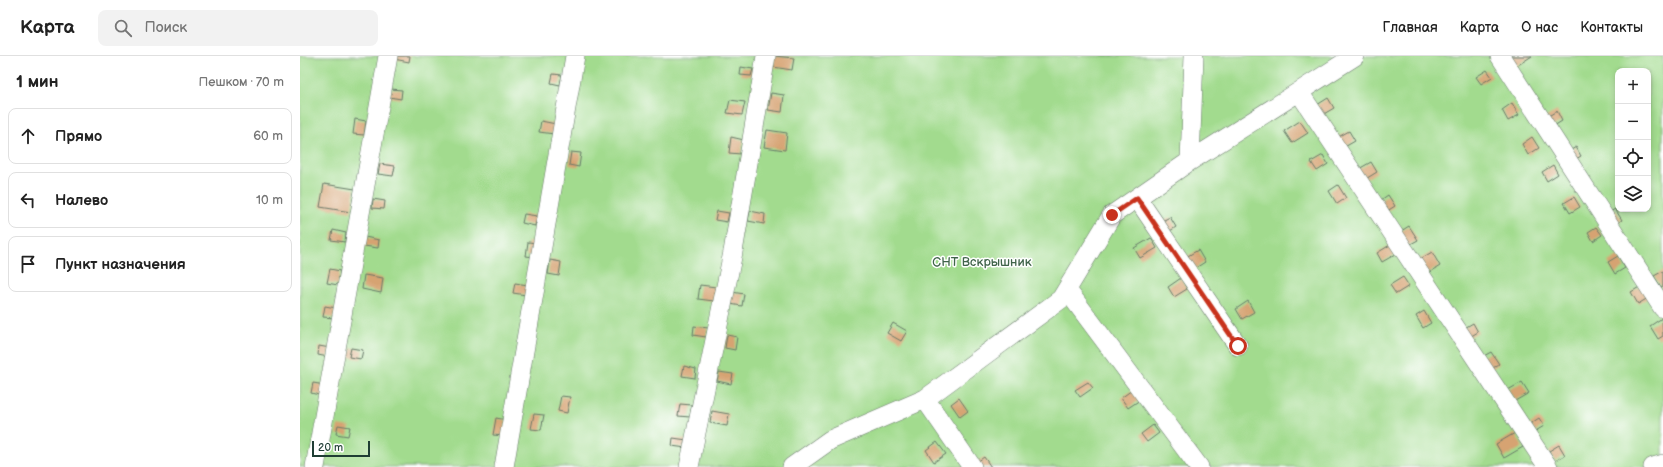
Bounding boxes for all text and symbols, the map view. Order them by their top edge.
search box [98,10,378,46]
text: Карта [20,16,74,39]
icon: search [112,17,134,39]
text: Поиск [144,18,187,37]
text: Главная [1383,19,1438,36]
text: Карта [1460,19,1499,36]
text: О нас [1521,19,1558,36]
text: Контакты [1580,19,1643,36]
map controls [1615,68,1651,212]
button: + [1615,68,1651,104]
text: 1 мин [16,72,58,92]
text: Пешком · 70 m [199,74,284,90]
button: − [1615,104,1651,140]
icon: ahead [17,125,39,147]
text: Прямо [55,127,102,146]
text: 60 m [253,128,283,144]
button: locate [1615,140,1651,176]
button: layers [1615,176,1651,212]
icon: left [17,189,39,211]
text: Налево [55,191,108,210]
text: 10 m [256,192,283,208]
route end [1103,206,1121,224]
icon: arrive [17,253,39,275]
park label: СНТ Вскрышник [932,254,1032,270]
text: Пункт назначения [55,255,186,274]
route start [1229,337,1247,355]
scale bar [312,439,370,458]
text: 20 m [318,441,343,454]

